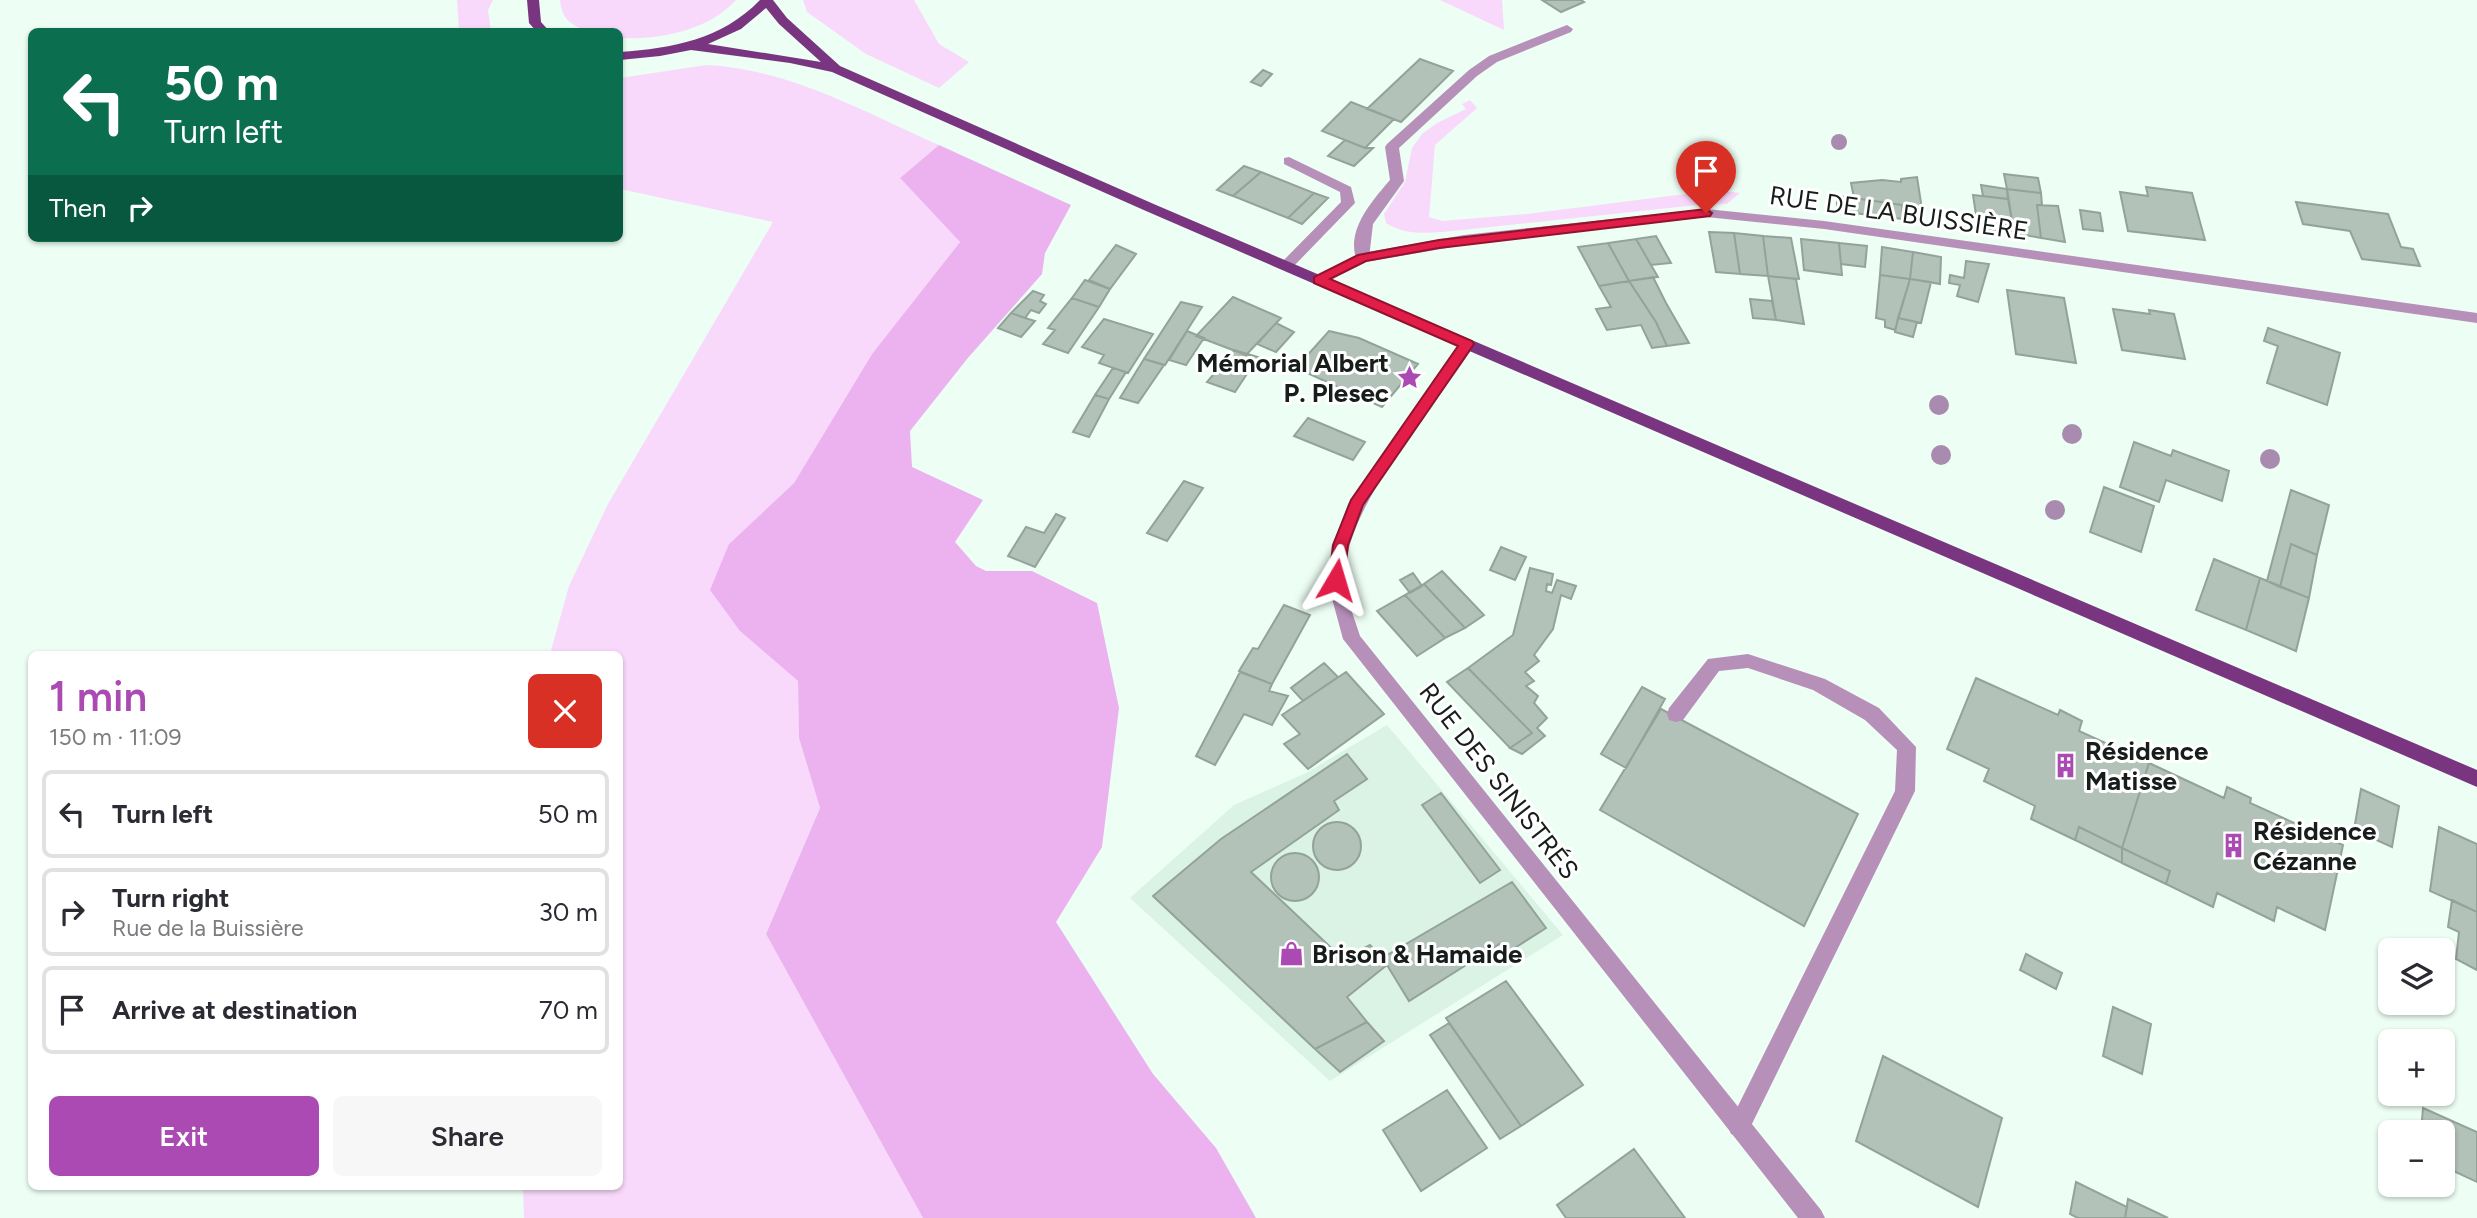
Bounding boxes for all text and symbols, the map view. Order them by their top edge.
text: 50 m [164,53,279,112]
icon: left [49,56,140,147]
text: Turn left [164,113,283,151]
pin [1676,141,1736,213]
icon: arrive [1687,152,1725,190]
street label: RUE DE LA BUISSIÈRE [1768,179,2030,247]
icon: right [121,189,159,227]
text: Then [49,192,107,224]
place label: Mémorial Albert P. Plesec [1196,347,1389,409]
place icon: Mémorial Albert P. Plesec [1395,364,1423,392]
position arrow [1299,543,1373,617]
text: 1 min [49,671,147,722]
button: close [528,674,602,748]
street label: RUE DES SINISTRÉS [1412,676,1586,886]
text: 150 m · 11:09 [49,723,182,751]
place label: Résidence Matisse [2085,735,2208,797]
building icon: Résidence Matisse [2051,752,2079,780]
icon: left [53,795,91,833]
text: Turn left [112,798,213,830]
text: 50 m [538,798,598,830]
place label: Résidence Cézanne [2253,815,2376,877]
building icon: Résidence Cézanne [2219,832,2247,860]
text: Turn right [112,882,229,914]
icon: right [53,893,91,931]
text: 30 m [539,896,598,928]
text: Rue de la Buissière [112,914,304,942]
place label: Brison & Hamaide [1312,938,1522,970]
map controls [2378,938,2455,1197]
button: layers [2378,938,2455,1015]
shop icon: Brison & Hamaide [1278,940,1306,968]
icon: arrive [53,991,91,1029]
text: Arrive at destination [112,994,357,1026]
text: 70 m [539,994,598,1026]
button: + [2378,1029,2455,1106]
button: Exit [49,1096,319,1176]
button: Share [333,1096,602,1176]
button: − [2378,1120,2455,1197]

